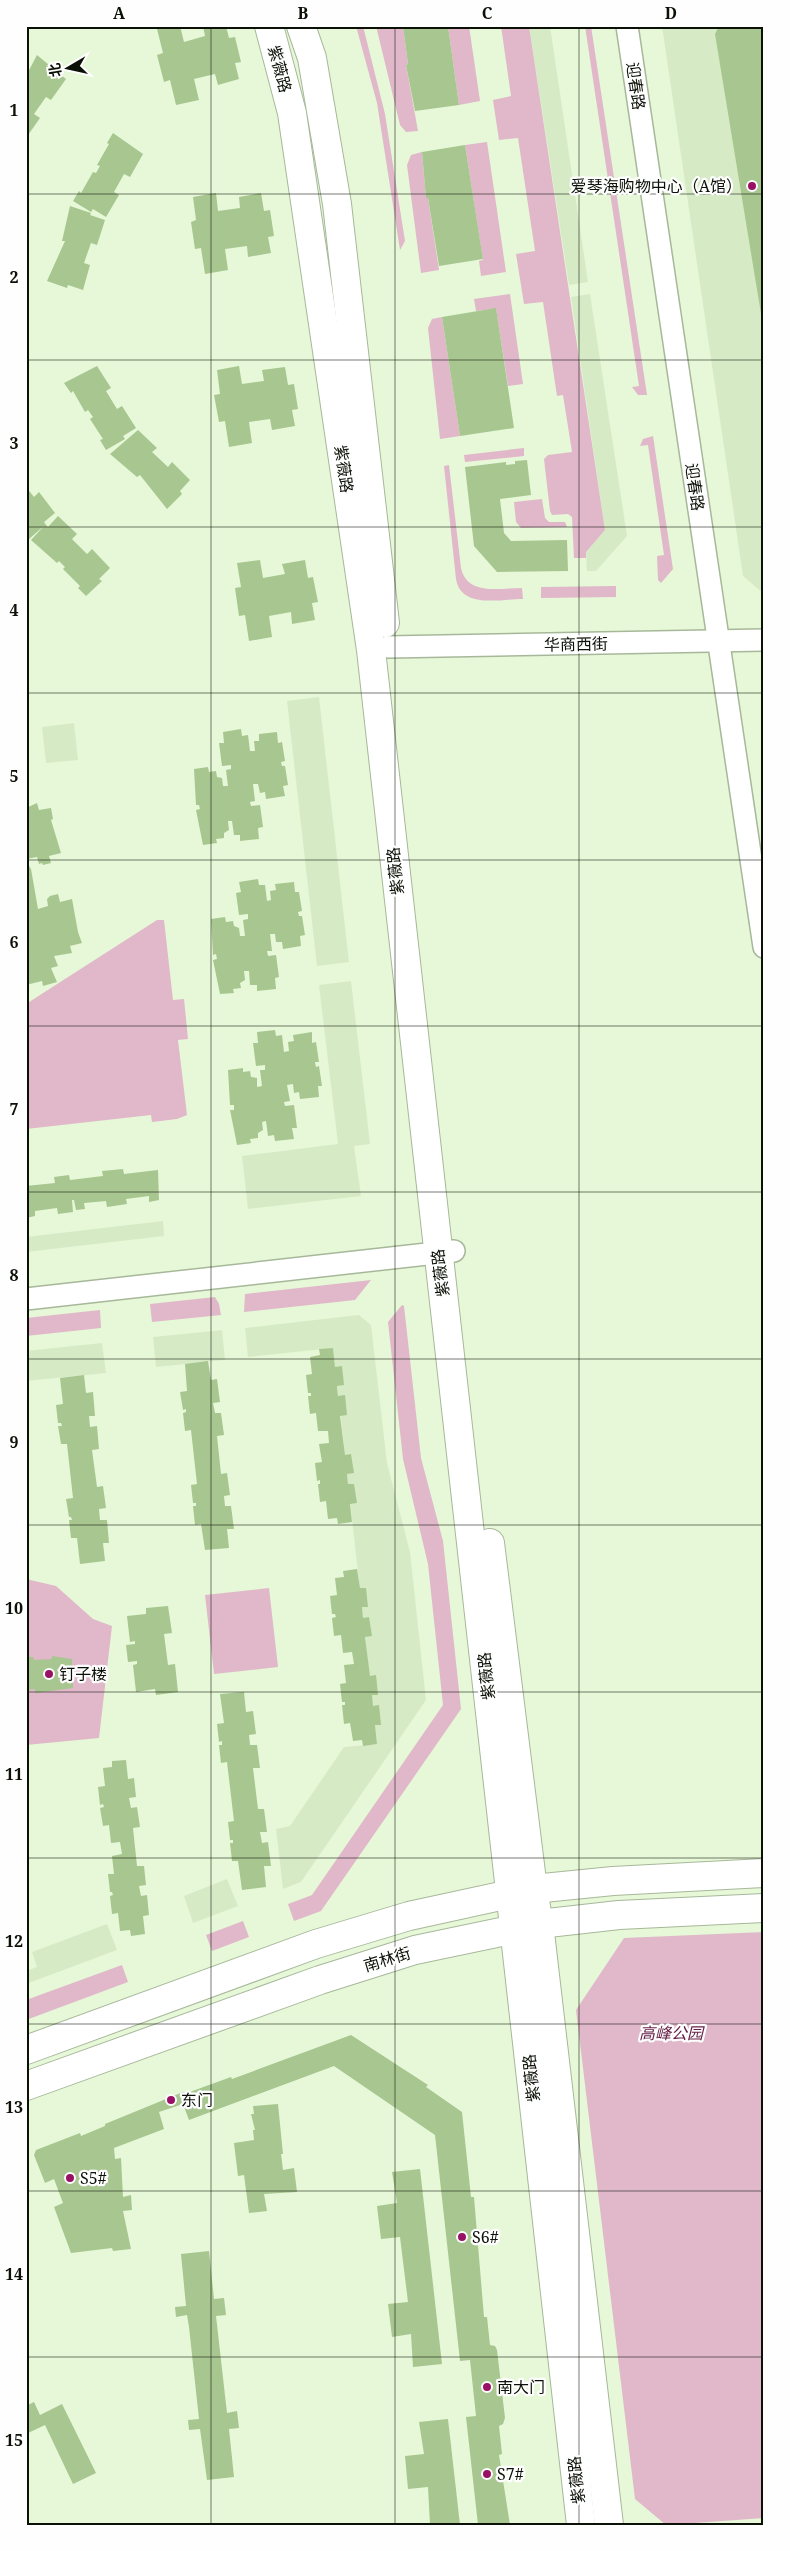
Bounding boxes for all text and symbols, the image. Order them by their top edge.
text: A [113,2,126,24]
text: B [298,2,309,24]
text: C [482,2,493,24]
text: D [665,2,677,24]
north arrow [42,42,92,92]
street label: 紫薇路 [263,43,297,95]
street label: 迎春路 [622,61,650,111]
text: 北 [44,62,65,79]
text: 1 [9,99,19,121]
place label: 爱琴海购物中心（A馆） [571,175,742,197]
marker: 爱琴海购物中心（A馆） [746,180,758,192]
text: 2 [9,266,19,288]
text: 3 [9,432,19,454]
street label: 紫薇路 [330,444,358,494]
street label: 迎春路 [681,462,709,512]
text: 4 [9,599,19,621]
street label: 华商西街 [544,632,608,656]
text: 5 [9,765,19,787]
street label: 紫薇路 [382,846,408,896]
text: 6 [9,931,19,953]
text: 7 [9,1098,19,1120]
street label: 紫薇路 [426,1248,454,1298]
text: 8 [9,1264,19,1286]
text: 9 [9,1431,19,1453]
text: 10 [5,1597,23,1619]
street label: 紫薇路 [473,1651,499,1701]
place label: 钉子楼 [59,1663,107,1685]
marker: 钉子楼 [43,1668,55,1680]
text: 11 [5,1763,23,1785]
text: 12 [5,1930,23,1952]
street label: 南林街 [361,1941,413,1977]
park label: 高峰公园 [639,2022,705,2044]
street label: 紫薇路 [518,2053,544,2103]
place label: 东门 [181,2089,213,2111]
marker: 东门 [165,2094,177,2106]
text: 13 [5,2096,23,2118]
place label: S5# [80,2167,107,2189]
marker: S5# [64,2172,76,2184]
place label: S6# [472,2226,499,2248]
marker: S6# [456,2231,468,2243]
text: 14 [5,2263,23,2285]
place label: 南大门 [497,2376,545,2398]
marker: 南大门 [481,2381,493,2393]
text: 15 [5,2429,23,2451]
street label: 紫薇路 [563,2455,589,2505]
place label: S7# [497,2463,524,2485]
marker: S7# [481,2468,493,2480]

